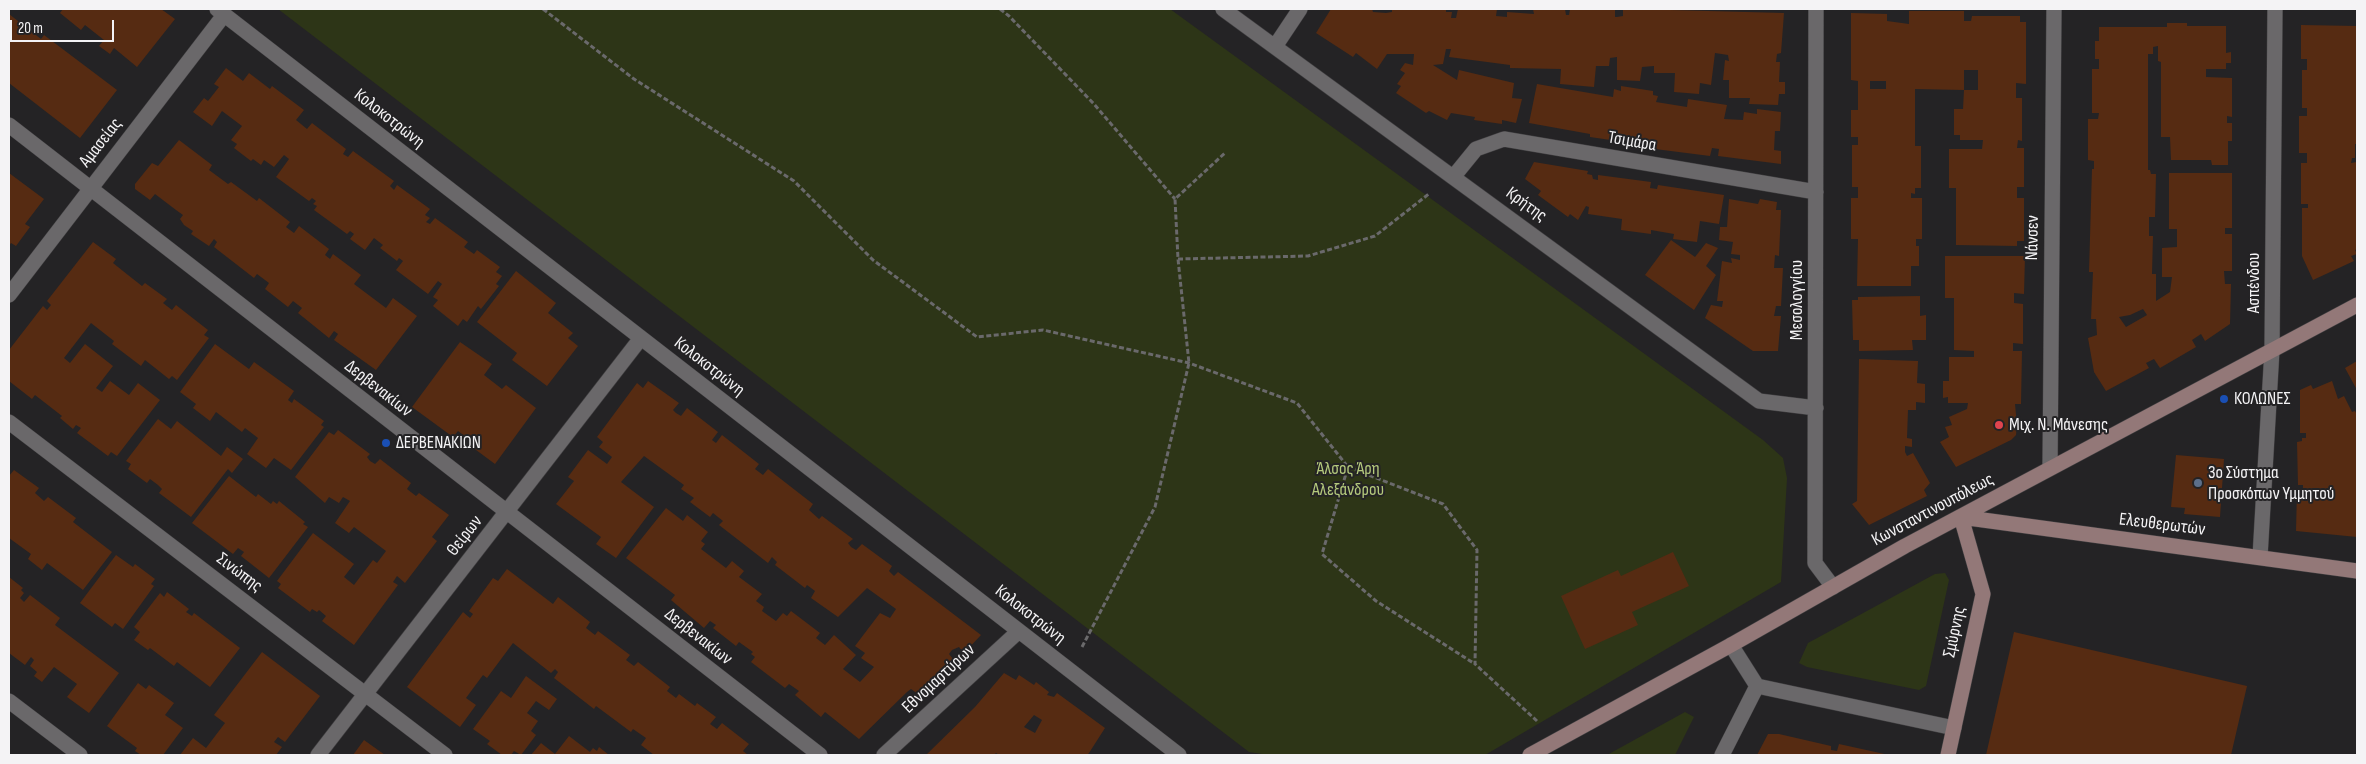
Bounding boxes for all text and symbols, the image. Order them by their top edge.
scale bar [12,10,116,42]
text: 20 m [18,19,43,38]
street label: Κολοκοτρώνη [349,85,429,153]
street label: Αμασείας [75,114,127,172]
street label: Τσιμάρα [1606,127,1658,157]
street label: Κρήτης [1501,183,1551,227]
street label: Νάνσεν [2022,215,2044,261]
street label: Ασπένδου [2243,253,2265,313]
street label: Μεσολογγίου [1786,260,1808,340]
street label: Κολοκοτρώνη [669,333,749,401]
street label: Δερβενακίων [340,356,416,422]
place label: ΚΟΛΩΝΕΣ [2234,388,2291,410]
marker: ΚΟΛΩΝΕΣ [2218,393,2230,405]
place label: Μιχ. Ν. Μάνεσης [2009,414,2108,436]
marker: Μιχ. Ν. Μάνεσης [1993,419,2005,431]
place label: ΔΕΡΒΕΝΑΚΙΩΝ [396,432,481,454]
marker: ΔΕΡΒΕΝΑΚΙΩΝ [380,437,392,449]
park label: Άλσος Άρη Αλεξάνδρου [1312,458,1384,500]
place label: 3o Σύστημα Προσκόπων Υμμητού [2208,462,2334,504]
street label: Κωνσταντινουπόλεως [1868,469,1998,551]
marker: 3o Σύστημα Προσκόπων Υμμητού [2192,477,2204,489]
street label: Ελευθερωτών [2118,509,2206,541]
street label: Θείρων [443,511,487,561]
street label: Σινώπης [212,549,266,597]
street label: Κολοκοτρώνη [990,581,1070,649]
street label: Δερβενακίων [660,604,736,670]
street label: Σμύρνης [1939,604,1971,660]
street label: Εθνομαρτύρων [898,640,980,718]

